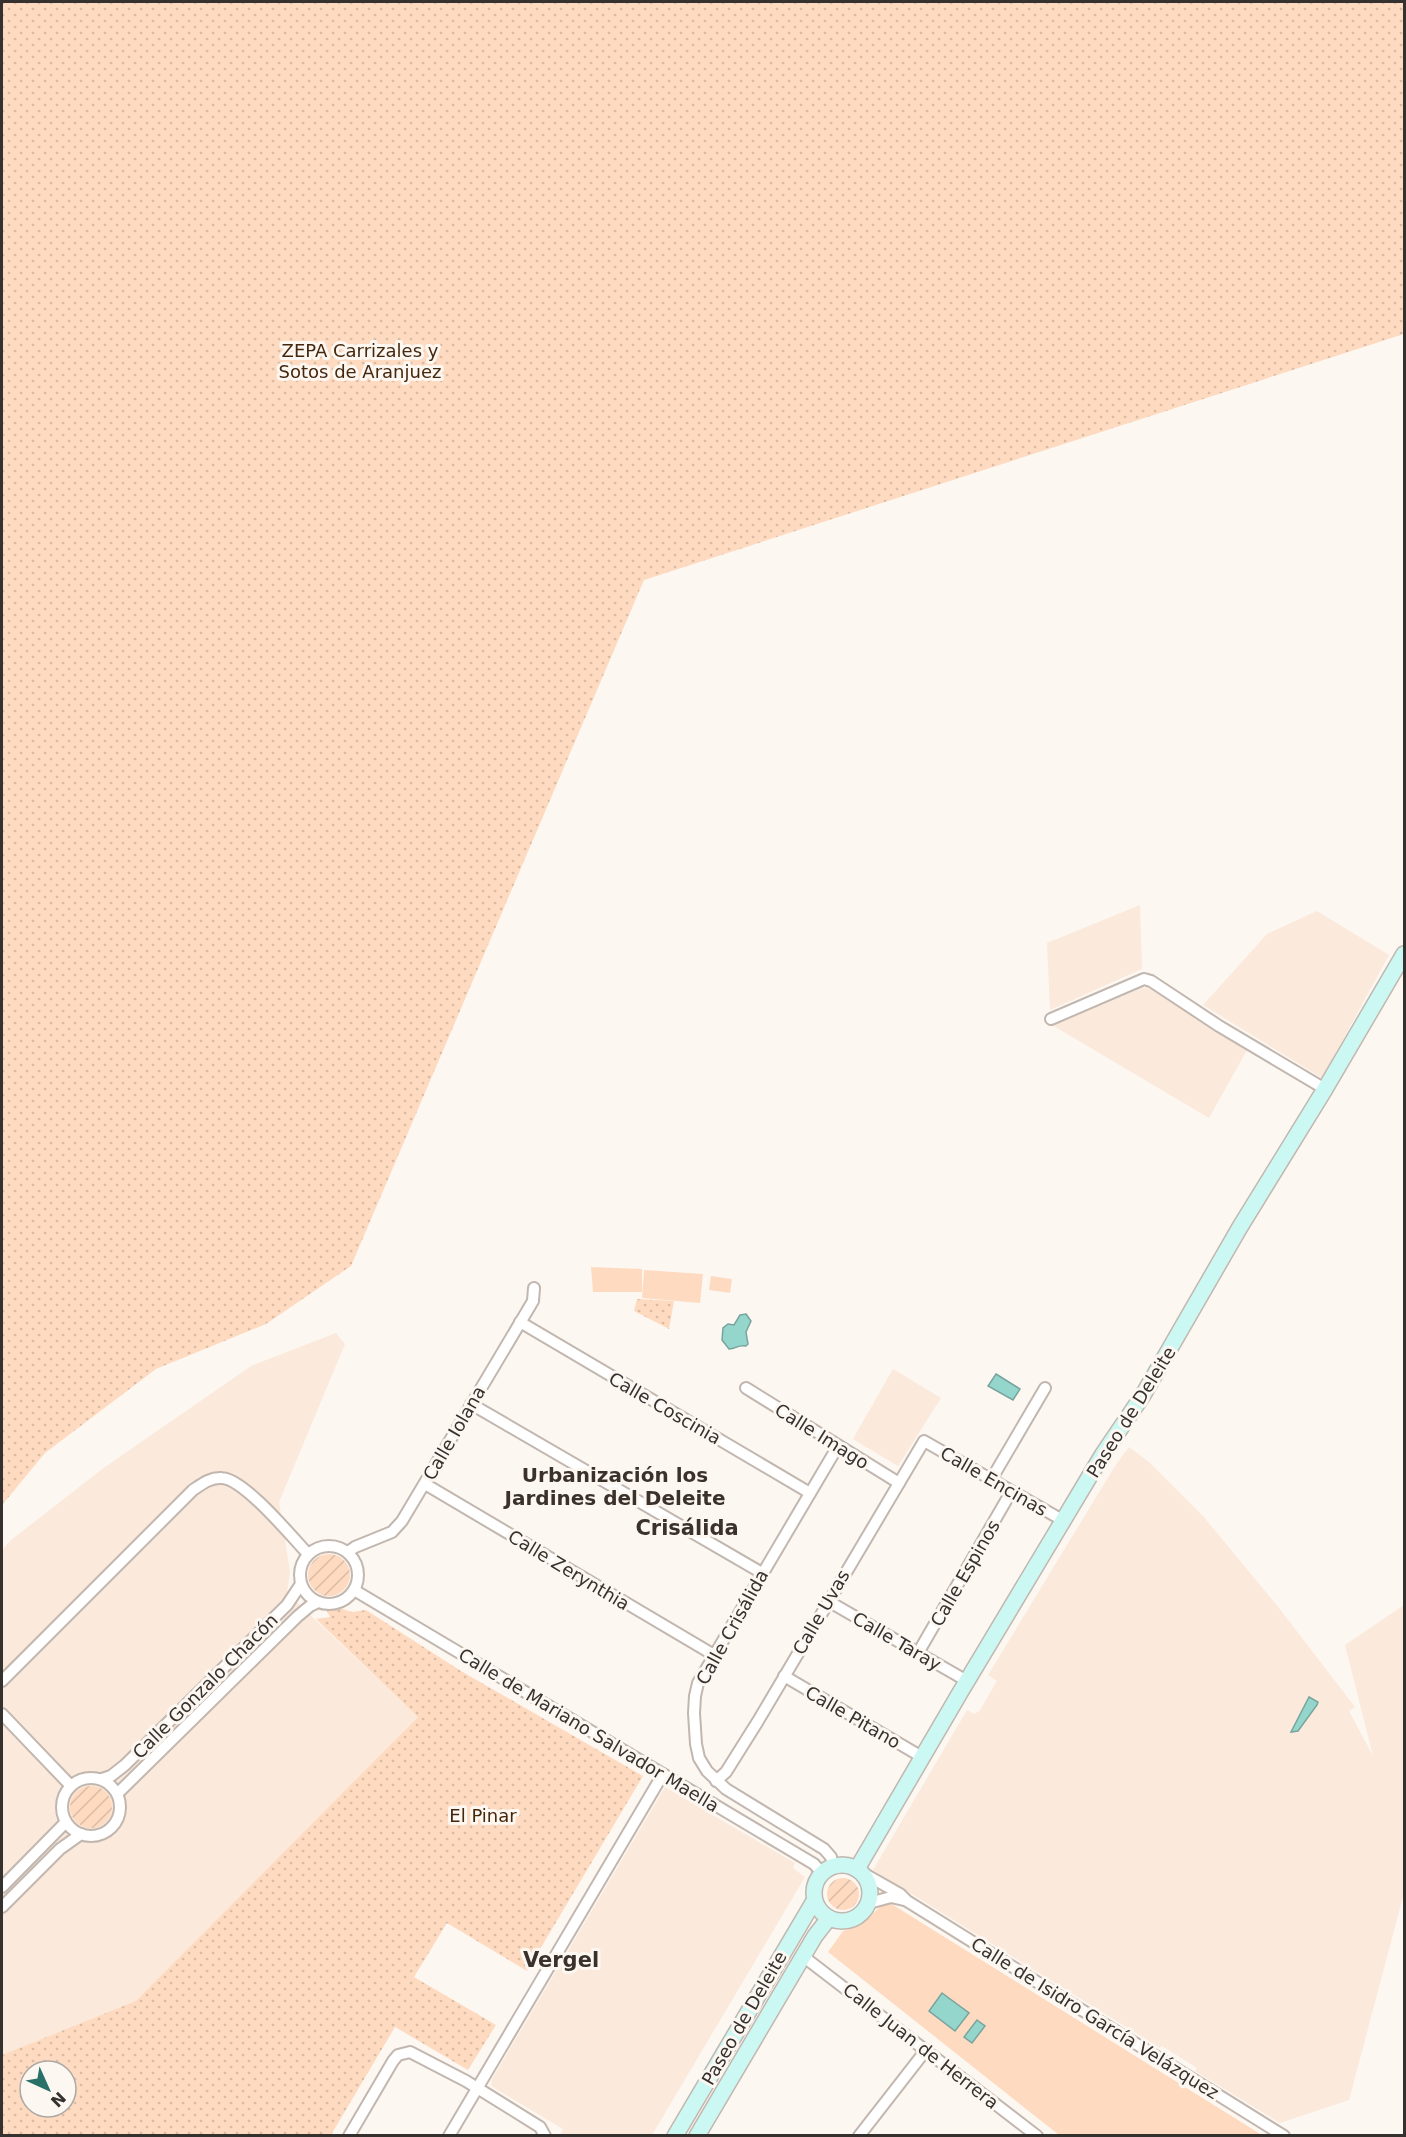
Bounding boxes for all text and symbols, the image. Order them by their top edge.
park label: ZEPA Carrizales y Sotos de Aranjuez [279,340,441,382]
street label: Paseo de Deleite [1082,1343,1180,1481]
street label: Calle Coscinia [605,1367,725,1449]
street label: Calle Iolana [419,1382,489,1484]
street label: Calle Imago [771,1399,873,1473]
street label: Calle Encinas [937,1442,1051,1520]
district label: Urbanización los Jardines del Deleite [503,1463,725,1510]
district label: Crisálida [635,1516,739,1540]
street label: Calle Espinos [926,1516,1004,1630]
street label: Calle Zerynthia [505,1526,633,1614]
street label: Calle Crisálida [692,1566,772,1688]
street label: Calle Uvas [788,1566,854,1658]
street label: Calle Taray [849,1607,945,1675]
street label: Calle Gonzalo Chacón [128,1609,282,1763]
street label: Calle de Mariano Salvador Maella [455,1644,723,1816]
street label: Calle Pitano [802,1681,904,1753]
park label: El Pinar [449,1805,517,1826]
street label: Calle de Isidro García Velázquez [967,1933,1223,2103]
district label: Vergel [523,1948,599,1972]
street label: Paseo de Deleite [697,1948,791,2088]
street label: Calle Juan de Herrera [839,1979,1003,2113]
north arrow [18,2059,78,2119]
text: N [47,2088,70,2111]

